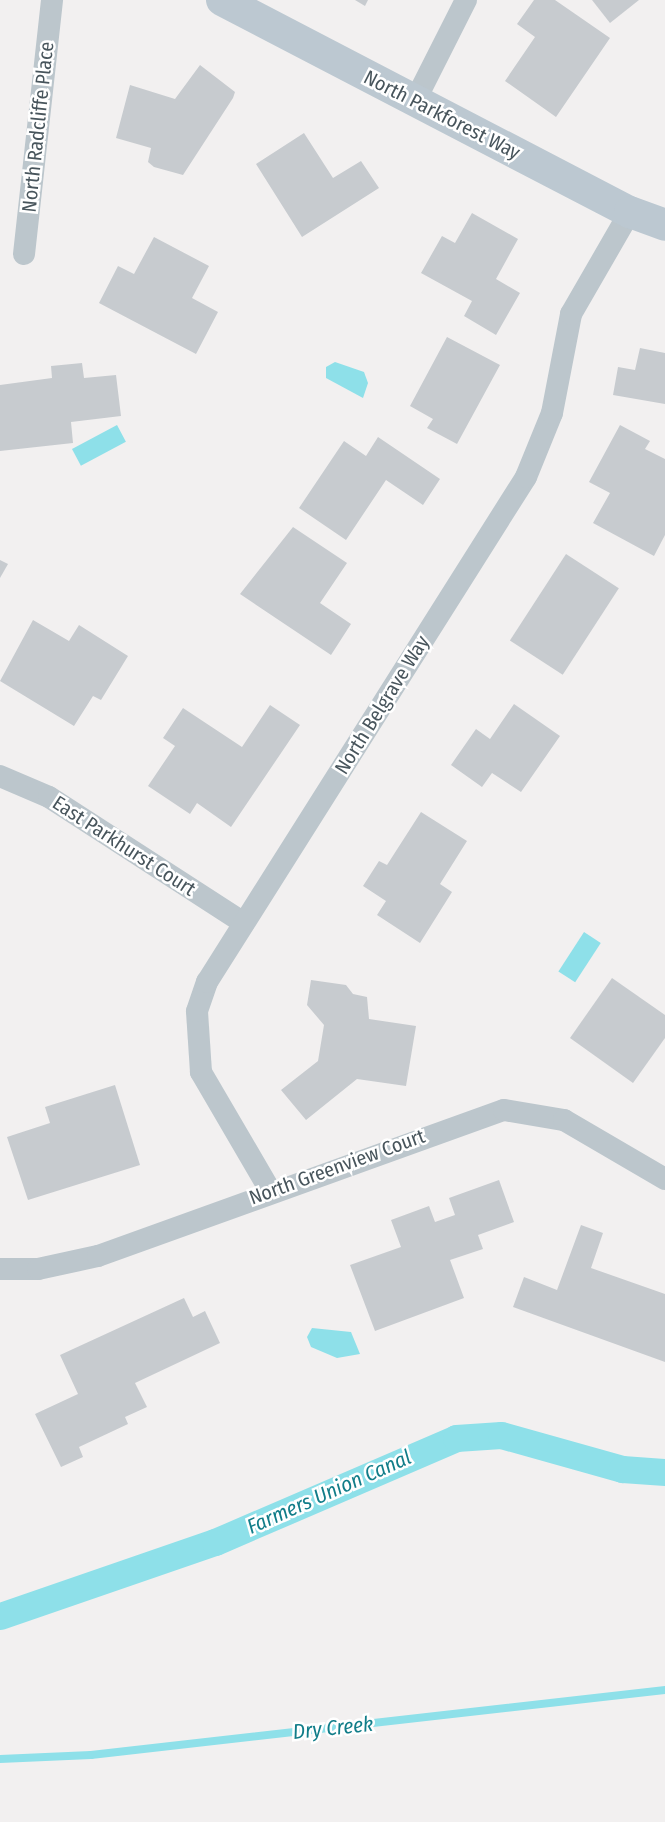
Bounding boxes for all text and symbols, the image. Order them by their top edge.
street label: North Radcliffe Place [17,40,59,214]
street label: North Parkforest Way [360,65,524,165]
street label: North Belgrave Way [330,631,434,779]
street label: East Parkhurst Court [48,791,200,901]
street label: North Greenview Court [246,1124,428,1210]
water label: Farmers Union Canal [243,1444,415,1540]
water label: Dry Creek [291,1711,375,1745]

